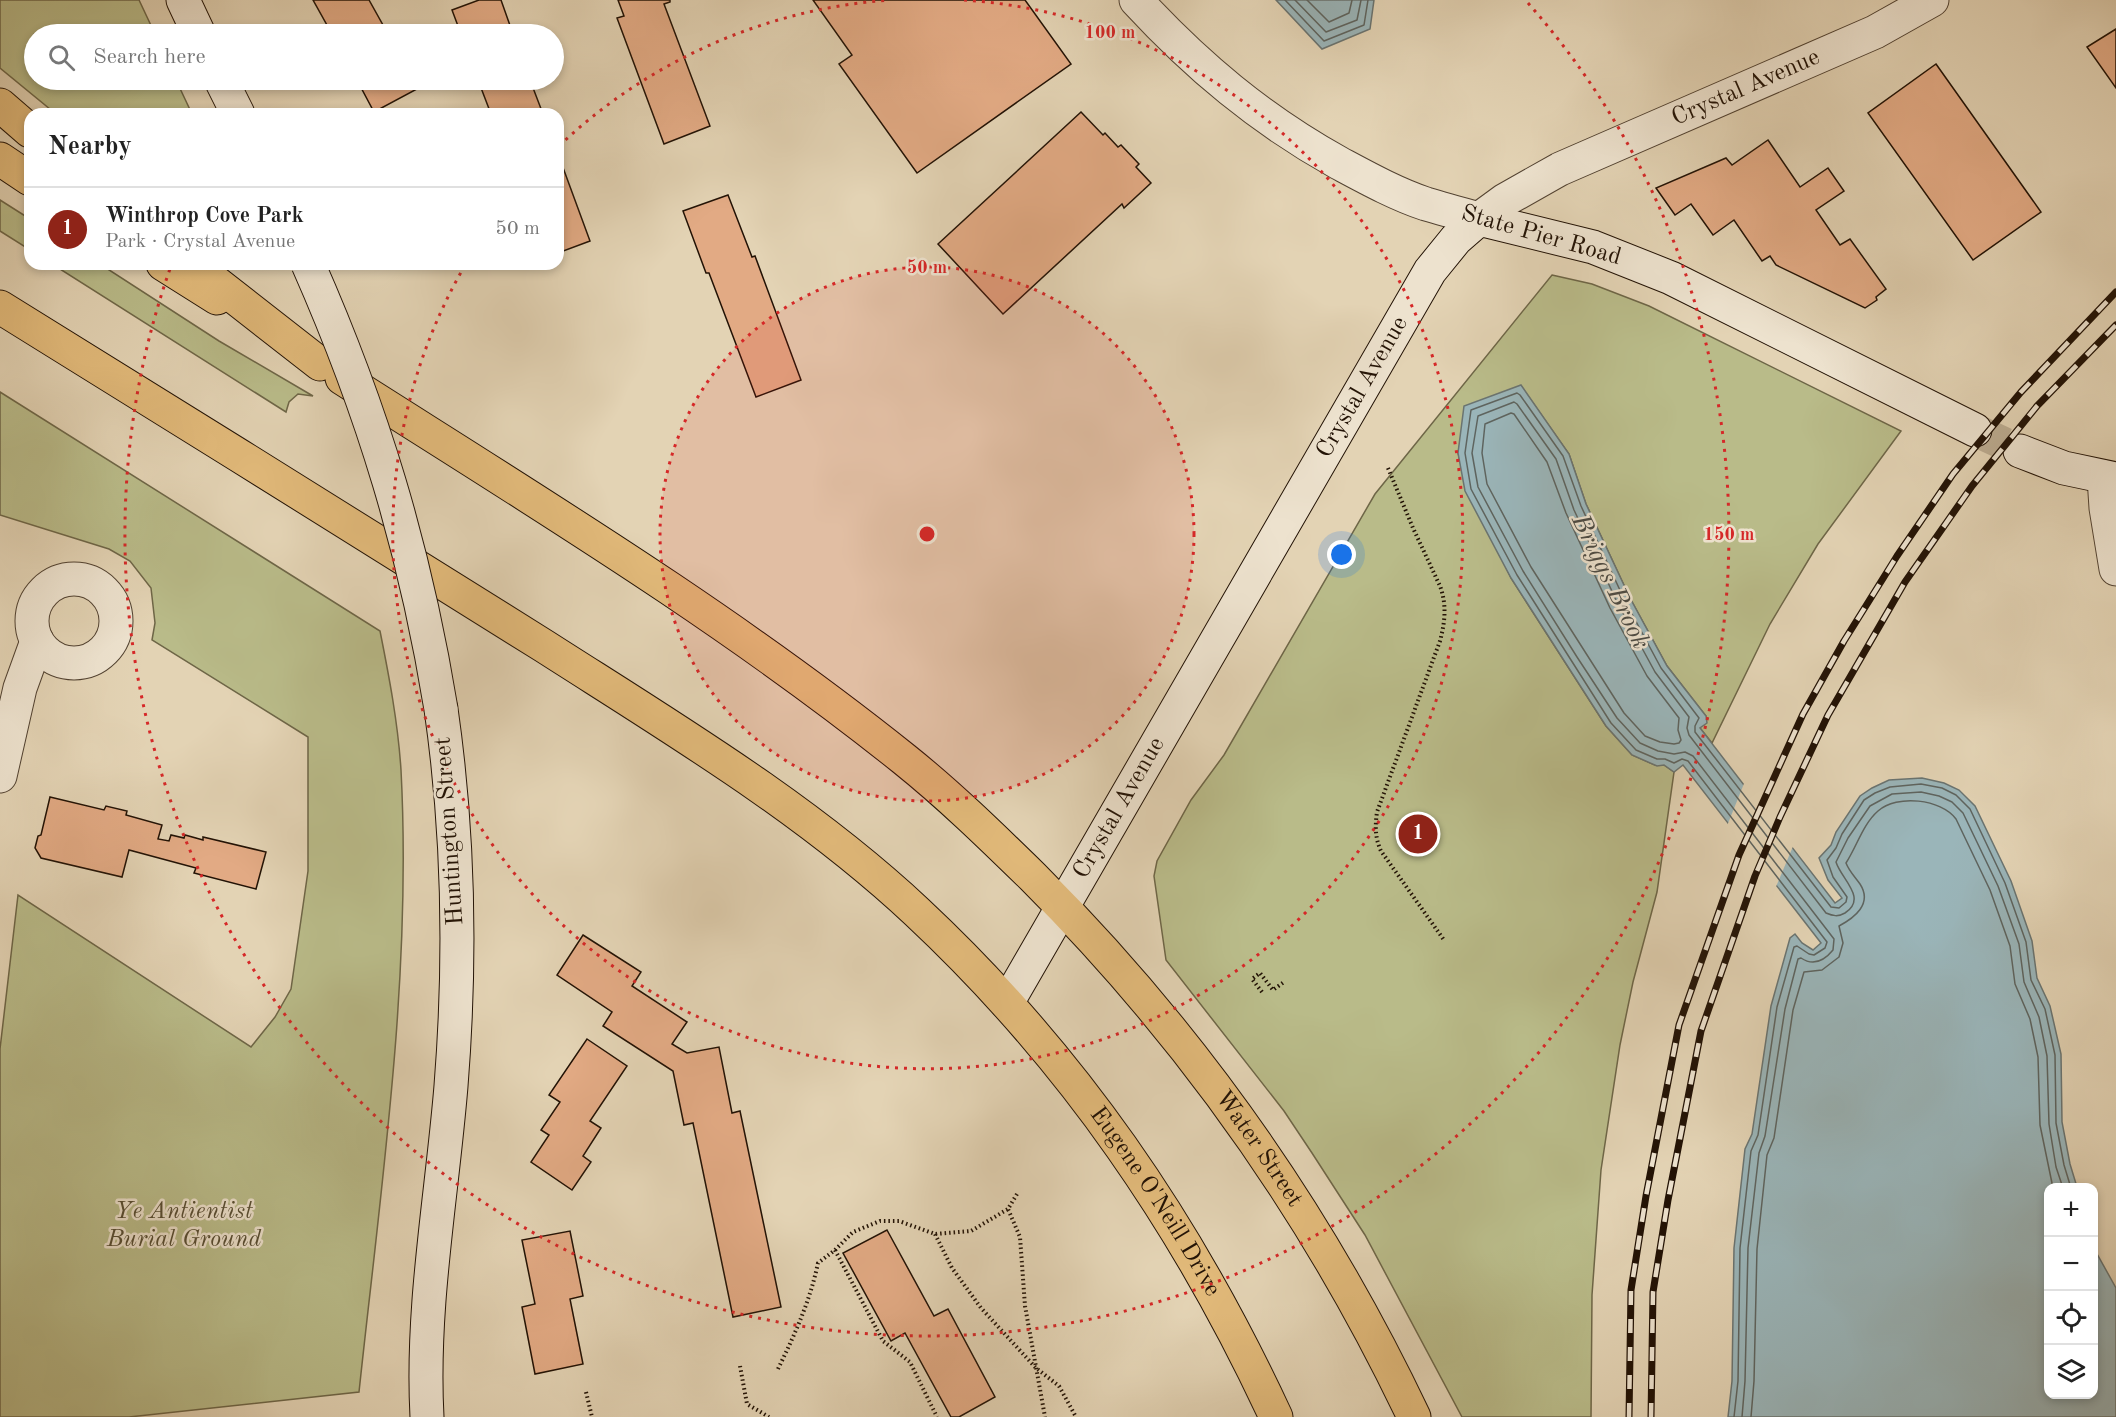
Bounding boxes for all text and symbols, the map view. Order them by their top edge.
search box [24,24,564,90]
text: 100 m [1085,24,1135,42]
icon: search [45,41,78,74]
street label: Crystal Avenue [1668,45,1824,131]
text: Search here [93,46,206,68]
text: Nearby [48,134,132,160]
street label: State Pier Road [1458,202,1624,270]
text: Winthrop Cove Park [105,205,304,227]
text: 1 [62,219,73,239]
text: 50 m [495,219,540,239]
text: Park · Crystal Avenue [105,232,295,252]
text: 50 m [907,259,947,277]
street label: Crystal Avenue [1313,313,1413,462]
water label: Briggs Brook [1566,509,1654,654]
centre of rings [917,524,937,544]
text: 150 m [1704,526,1754,544]
your location [1327,540,1356,569]
street label: Crystal Avenue [1069,733,1170,883]
street label: Huntington Street [431,736,469,926]
pin: 1 [1398,812,1438,856]
street label: Water Street [1210,1086,1307,1211]
street label: Eugene O'Neill Drive [1085,1103,1224,1300]
map controls [2044,1183,2098,1399]
button: + [2044,1183,2098,1237]
park label: Ye Antientist Burial Ground [106,1200,262,1252]
button: − [2044,1237,2098,1291]
button: locate [2044,1291,2098,1345]
button: layers [2044,1345,2098,1399]

